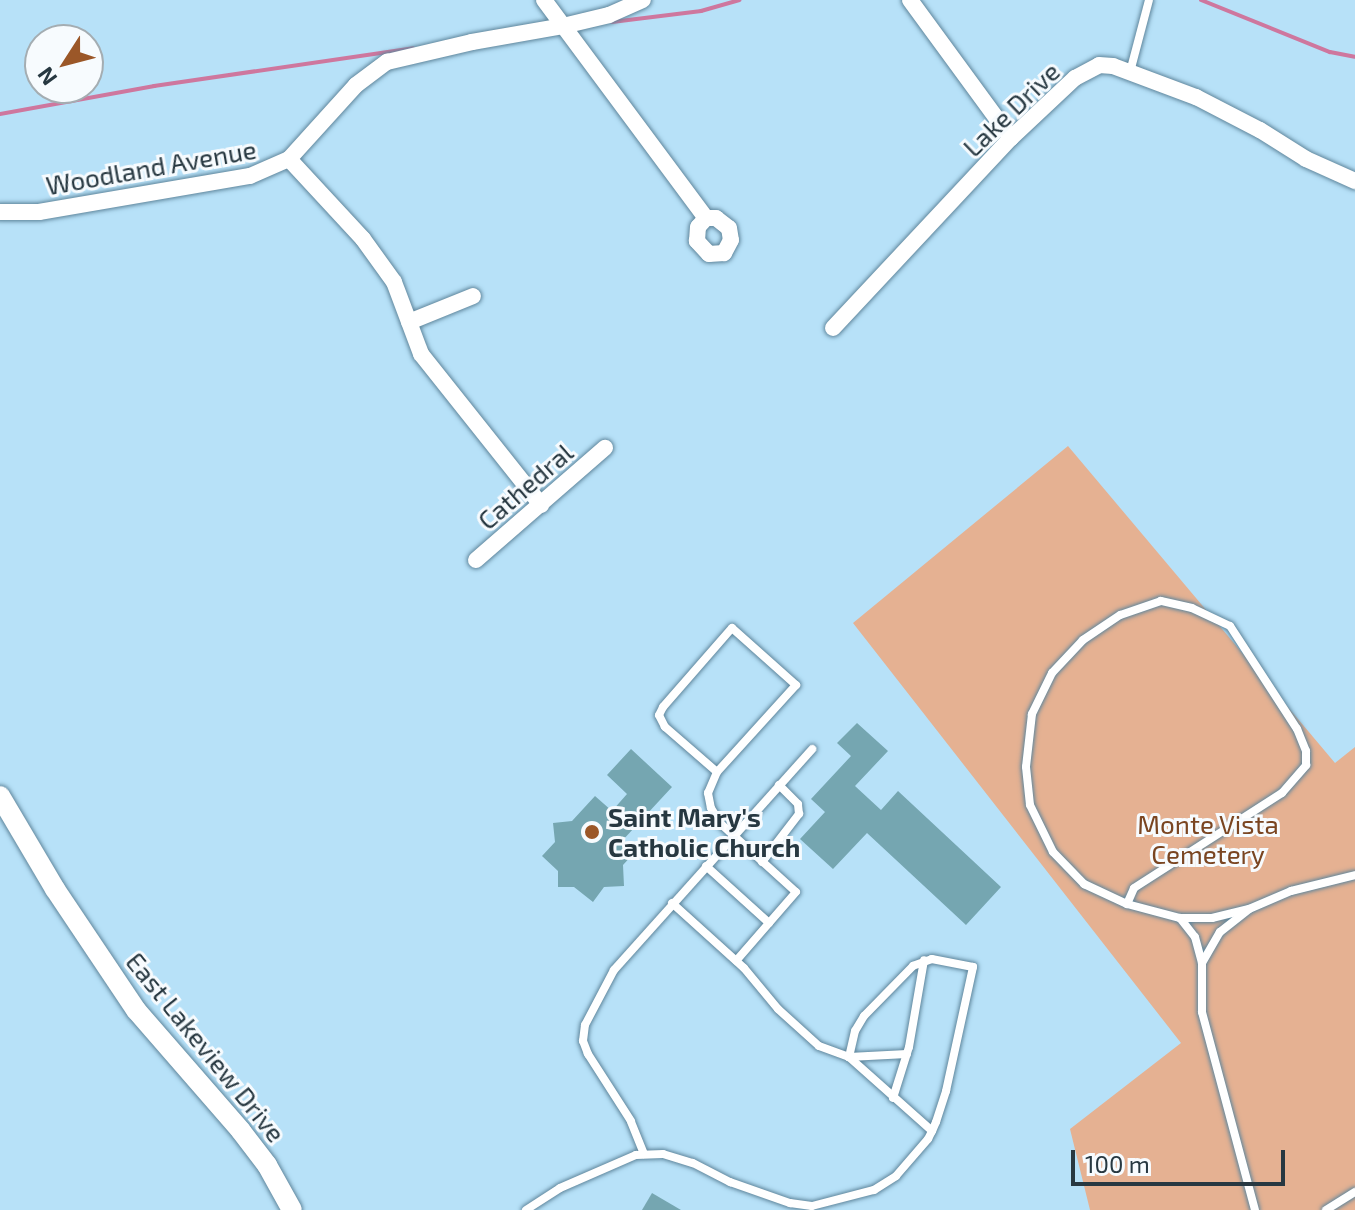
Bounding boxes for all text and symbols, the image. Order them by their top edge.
north arrow [24,24,104,104]
street label: Lake Drive [956,55,1066,163]
text: N [31,63,61,91]
street label: Woodland Avenue [43,133,259,201]
street label: Cathedral [471,436,579,536]
place label: Saint Mary's Catholic Church [608,801,800,862]
park label: Monte Vista Cemetery [1137,808,1279,870]
marker: Saint Mary's Catholic Church [583,823,601,841]
street label: East Lakeview Drive [120,946,292,1148]
scale bar [1075,1134,1289,1184]
text: 100 m [1085,1149,1150,1178]

